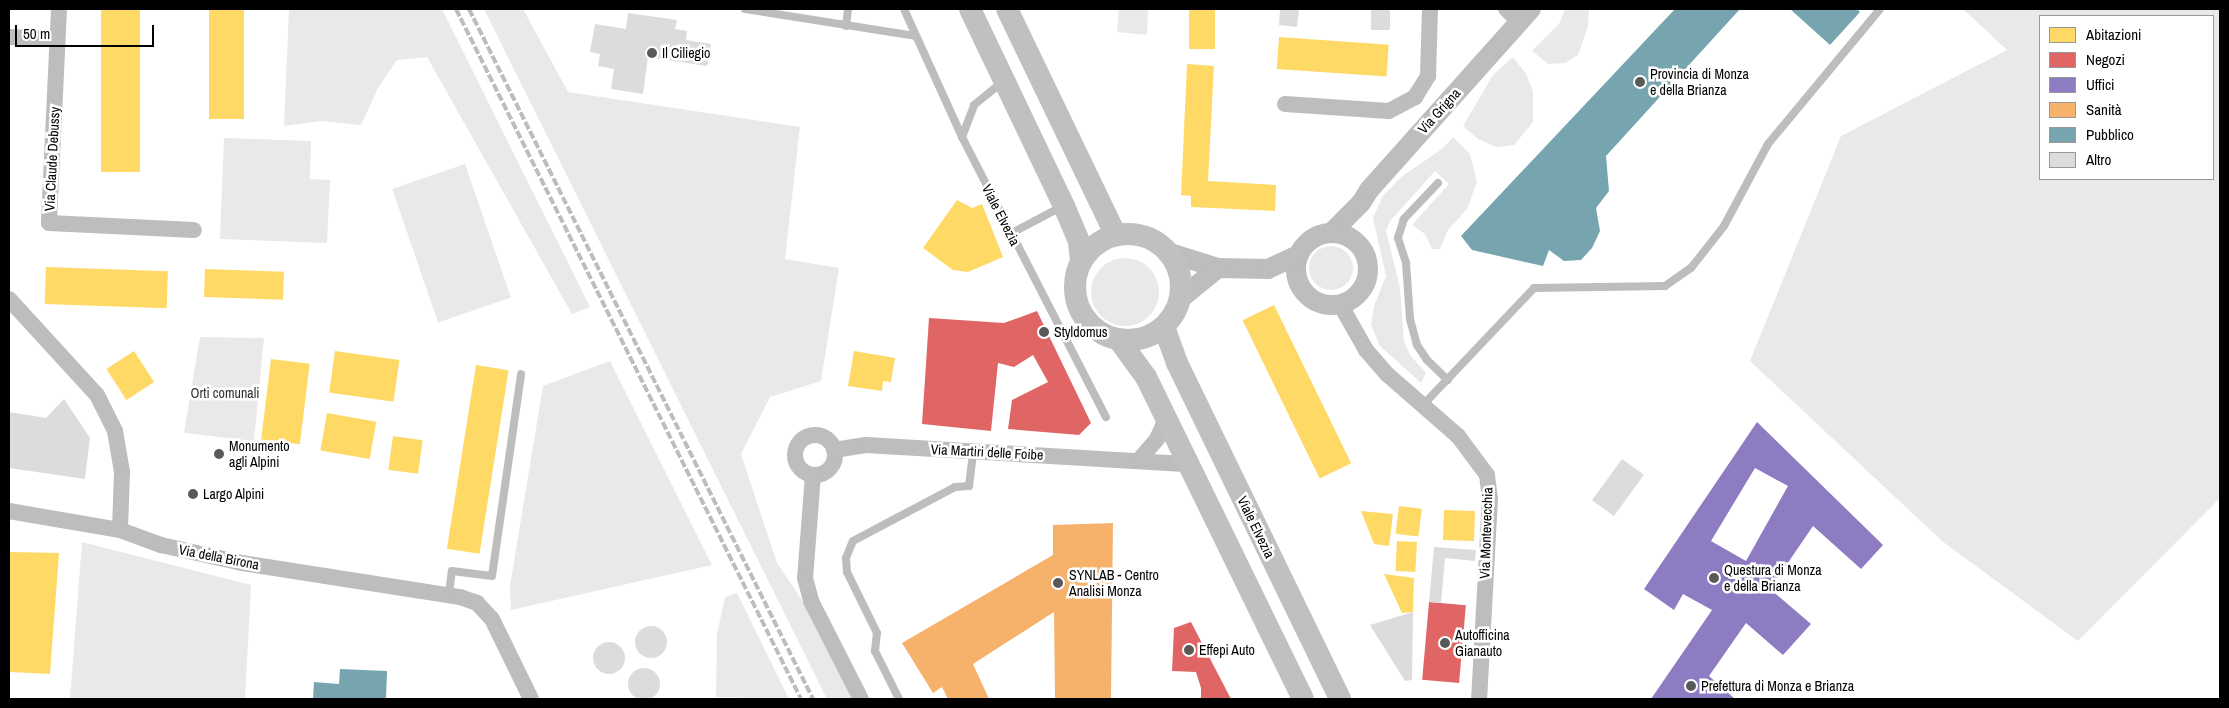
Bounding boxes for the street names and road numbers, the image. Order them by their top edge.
street label: Via Grigna [1414,85,1464,137]
street label: Via Claude Debussy [41,106,63,212]
street label: Viale Elvezia [978,181,1024,249]
street label: Via Martiri delle Foibe [930,441,1044,463]
street label: Via Montevecchia [1476,487,1496,579]
street label: Viale Elvezia [1234,493,1278,561]
street label: Via della Birona [177,541,261,573]

